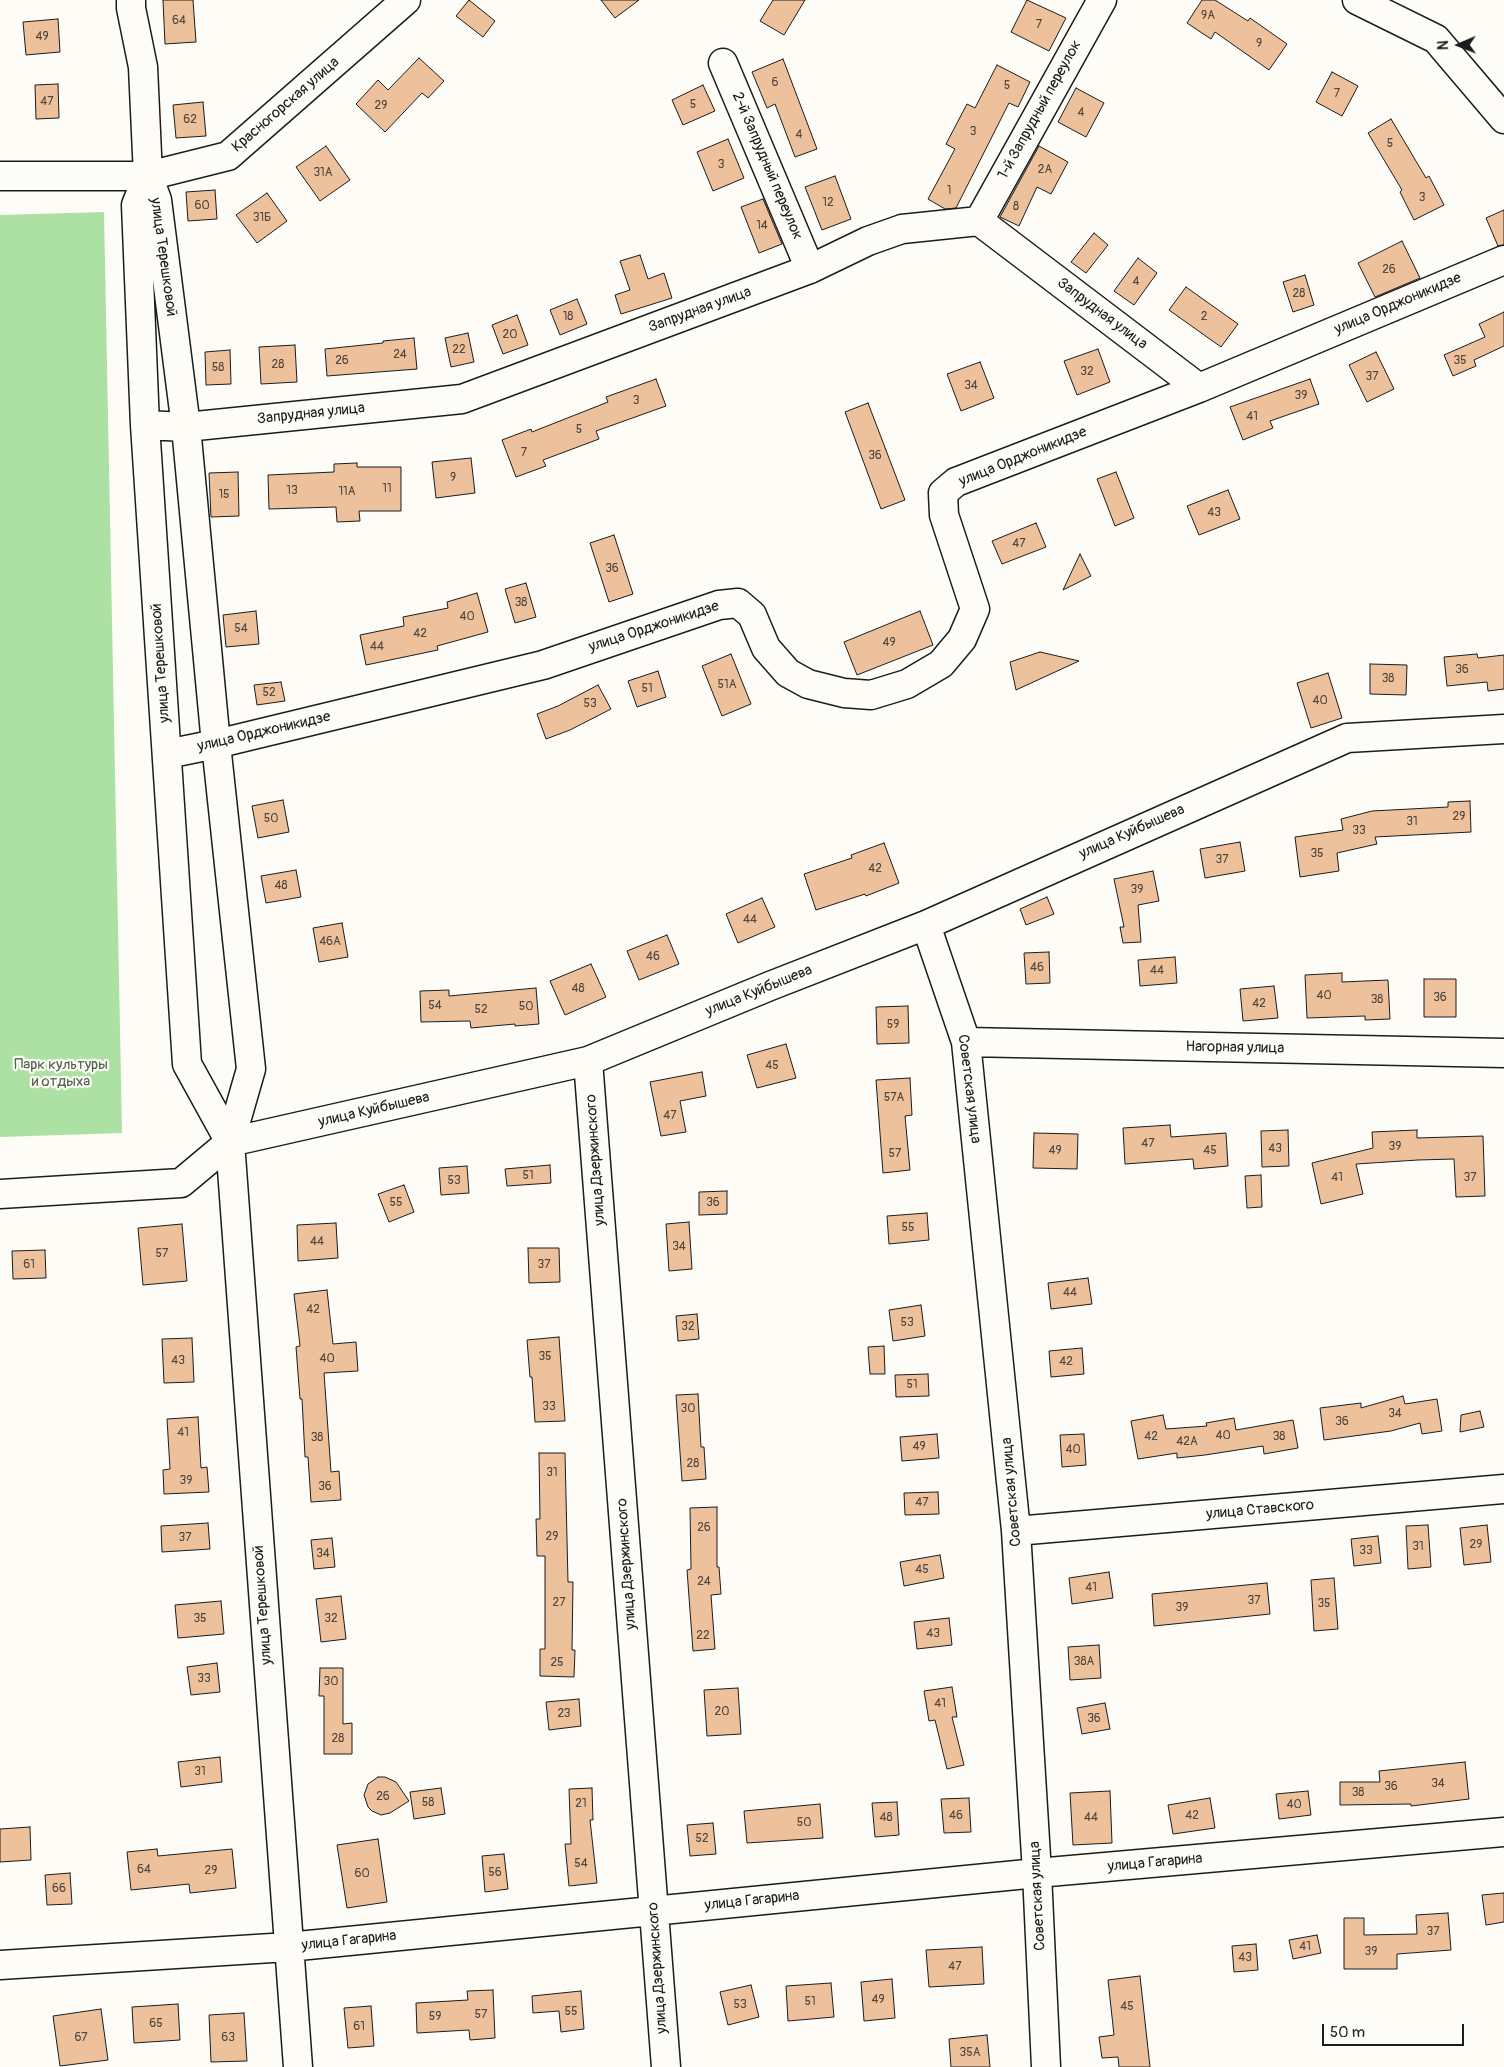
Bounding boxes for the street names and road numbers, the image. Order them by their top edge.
street label: 1-й Запрудный переулок [994,37,1086,183]
street label: Красногорская улица [229,54,343,156]
street label: 2-й Запрудный переулок [728,90,806,242]
street label: улица Терешковой [146,196,180,318]
street label: улица Орджоникидзе [1332,269,1464,339]
street label: Запрудная улица [1053,274,1151,354]
street label: Запрудная улица [646,283,754,337]
street label: Запрудная улица [256,399,366,429]
street label: улица Орджоникидзе [957,423,1089,491]
street label: улица Орджоникидзе [587,597,721,657]
street label: улица Терешковой [148,603,174,723]
street label: улица Орджоникидзе [196,708,332,756]
street label: улица Куйбышева [1077,801,1187,863]
street label: улица Куйбышева [703,961,815,1021]
street label: Советская улица [953,1034,985,1144]
street label: Нагорная улица [1185,1038,1285,1058]
street label: улица Куйбышева [317,1088,431,1132]
street label: улица Дзержинского [582,1094,610,1226]
street label: Советская улица [998,1437,1026,1547]
street label: улица Ставского [1205,1496,1315,1524]
street label: улица Дзержинского [613,1498,641,1630]
street label: улица Терешковой [250,1545,276,1665]
street label: Советская улица [1026,1841,1050,1951]
street label: улица Гагарина [1107,1850,1203,1876]
street label: улица Гагарина [704,1887,800,1915]
street label: улица Дзержинского [644,1902,672,2034]
street label: улица Гагарина [301,1927,397,1955]

